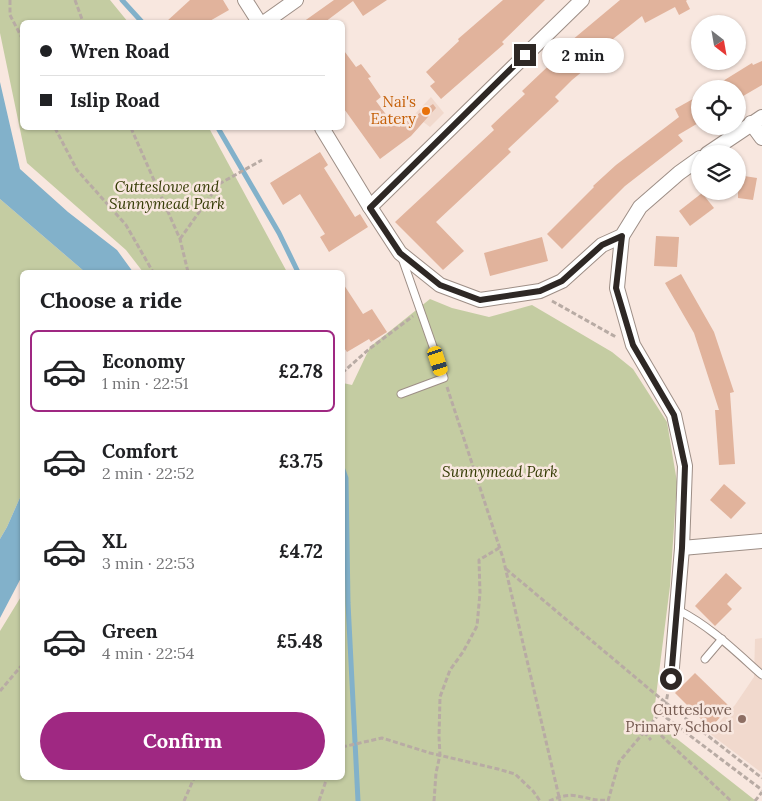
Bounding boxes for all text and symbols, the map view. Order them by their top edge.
north arrow [691,15,746,70]
map controls [691,15,746,200]
callout: 2 min [542,38,625,72]
text: Wren Road [70,39,170,63]
route end [514,44,536,66]
text: 2 min [562,45,604,65]
button: locate [691,80,746,135]
text: Islip Road [70,88,160,112]
place label: Nai's Eatery [370,92,416,128]
marker: Nai's Eatery [420,105,432,117]
button: layers [691,145,746,200]
park label: Cutteslowe and Sunnymead Park [109,177,225,213]
text: Choose a ride [40,286,182,314]
car [426,344,449,378]
icon: car [42,349,87,394]
text: Economy [102,349,185,373]
text: £2.78 [278,359,323,383]
text: 1 min · 22:51 [102,373,189,393]
icon: car [42,439,87,484]
text: Comfort [102,439,178,463]
text: £3.75 [278,449,323,473]
park label: Sunnymead Park [442,462,558,481]
text: 2 min · 22:52 [102,463,194,483]
icon: car [42,529,87,574]
text: XL [102,529,127,553]
text: £4.72 [279,539,323,563]
text: 3 min · 22:53 [102,553,195,573]
icon: car [42,619,87,664]
text: Green [102,619,158,643]
text: £5.48 [276,629,323,653]
text: 4 min · 22:54 [102,643,194,663]
route start [660,668,682,690]
place label: Cutteslowe Primary School [625,700,732,736]
button: Confirm [40,712,325,770]
marker: Cutteslowe Primary School [736,713,748,725]

